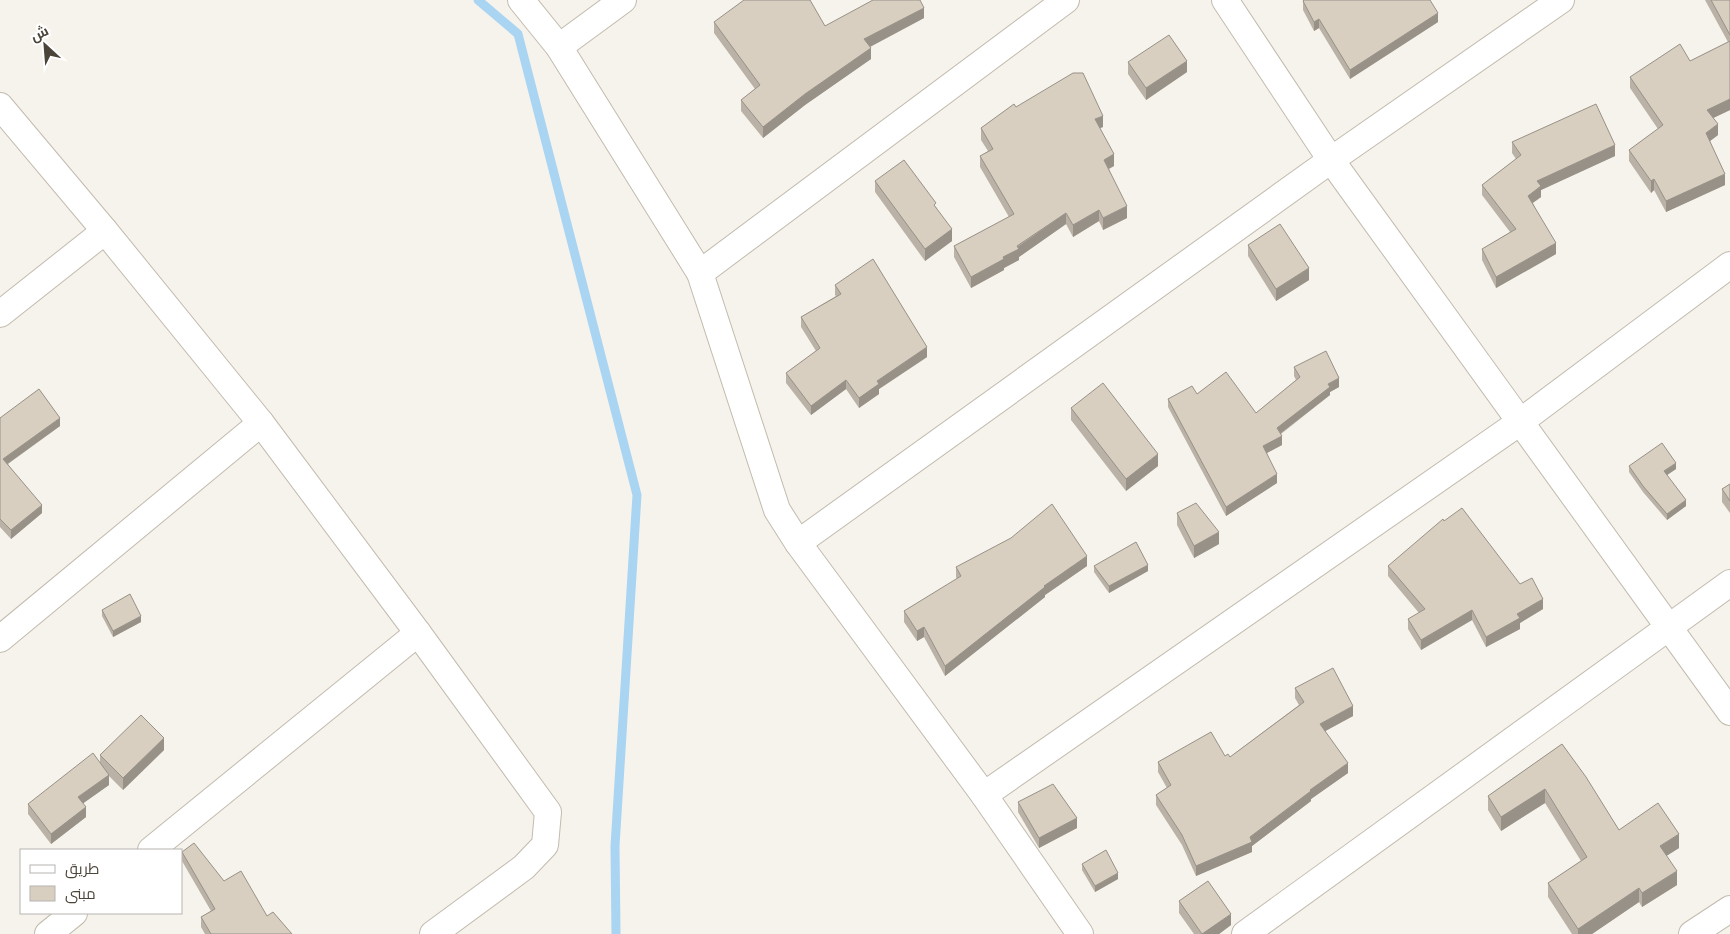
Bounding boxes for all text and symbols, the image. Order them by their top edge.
north arrow [20,20,70,70]
text: ش [27,21,51,45]
legend [20,849,182,914]
text: طريق [65,859,99,879]
text: مبنى [65,884,96,904]

